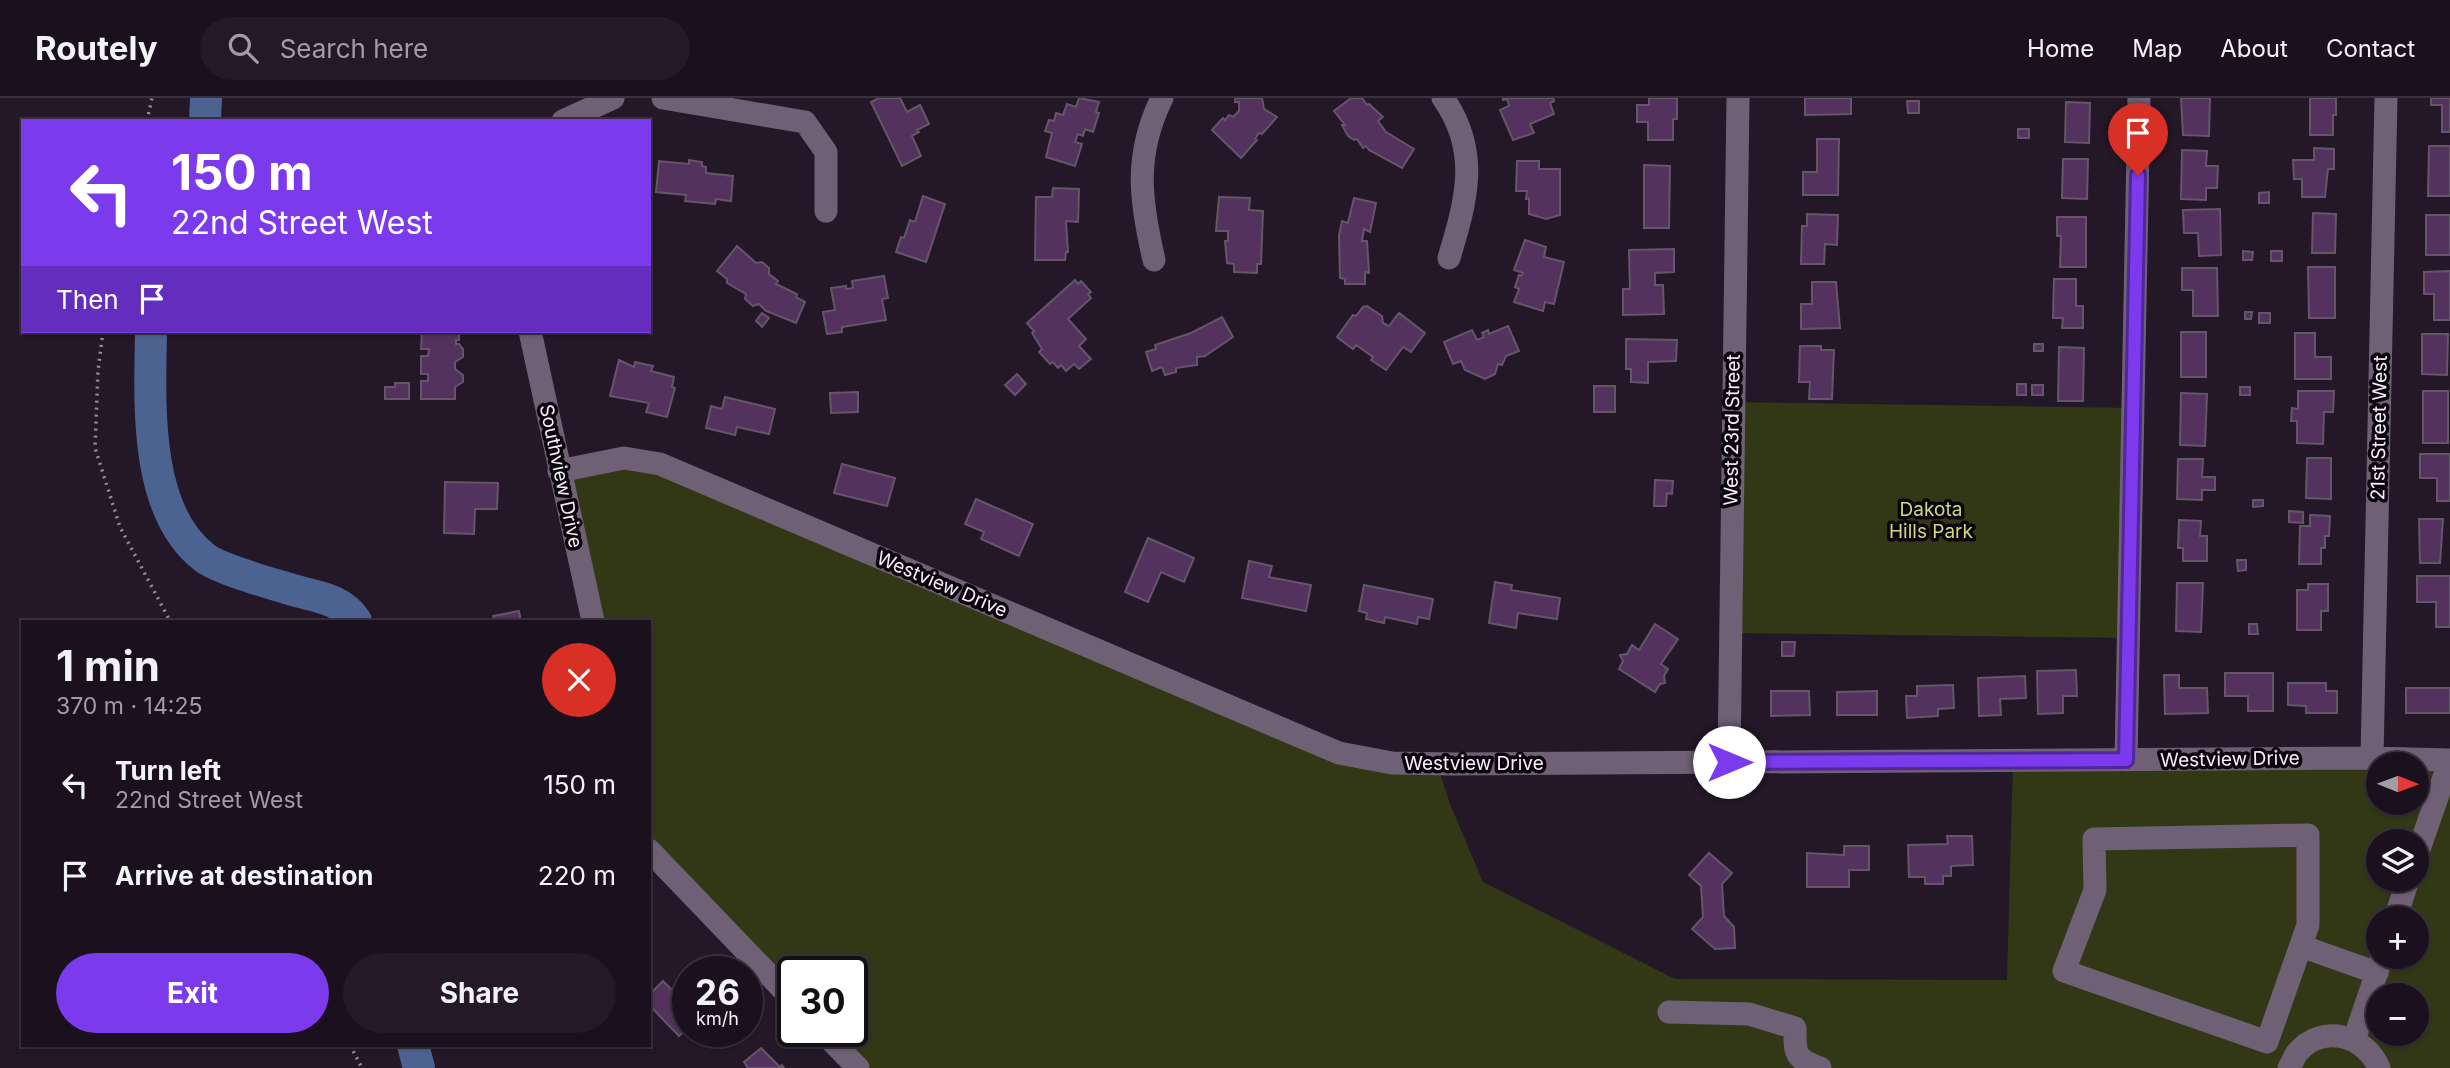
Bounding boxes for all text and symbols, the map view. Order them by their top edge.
search box [200,17,690,80]
text: Routely [35,28,158,68]
icon: search [224,29,262,67]
text: Search here [280,33,428,64]
text: Home [2027,34,2094,63]
text: Map [2132,34,2182,63]
text: About [2220,34,2288,63]
text: Contact [2326,34,2415,63]
pin [2108,103,2168,175]
icon: arrive [2119,114,2157,152]
text: 150 m [171,143,313,202]
icon: left [56,147,147,238]
text: 22nd Street West [171,203,433,242]
icon: arrive [133,280,171,318]
text: Then [56,284,119,315]
street label: West 23rd Street [1719,354,1745,506]
street label: 21st Street West [2366,355,2392,501]
street label: Southview Drive [535,402,587,550]
park label: Dakota Hills Park [1889,498,1974,543]
street label: Westview Drive [873,546,1011,622]
text: 1 min [56,640,160,691]
button: close [542,643,616,717]
text: 370 m · 14:25 [56,692,202,720]
position arrow [1692,725,1766,799]
street label: Westview Drive [2160,746,2300,772]
street label: Westview Drive [1404,752,1544,775]
north arrow [2366,752,2429,816]
map controls [2366,752,2429,1046]
text: Turn left [115,755,221,786]
icon: left [56,766,94,804]
text: 150 m [543,769,616,800]
text: 22nd Street West [115,786,303,814]
button: layers [2366,829,2429,892]
icon: arrive [56,857,94,895]
text: Arrive at destination [115,860,374,891]
text: 220 m [538,860,616,891]
button: + [2366,906,2429,969]
button: Exit [56,953,329,1033]
button: Share [343,953,616,1033]
speed limit sign: 30 [777,956,868,1047]
text: 26 [695,971,740,1013]
button: − [2366,983,2429,1046]
text: km/h [696,1008,739,1029]

